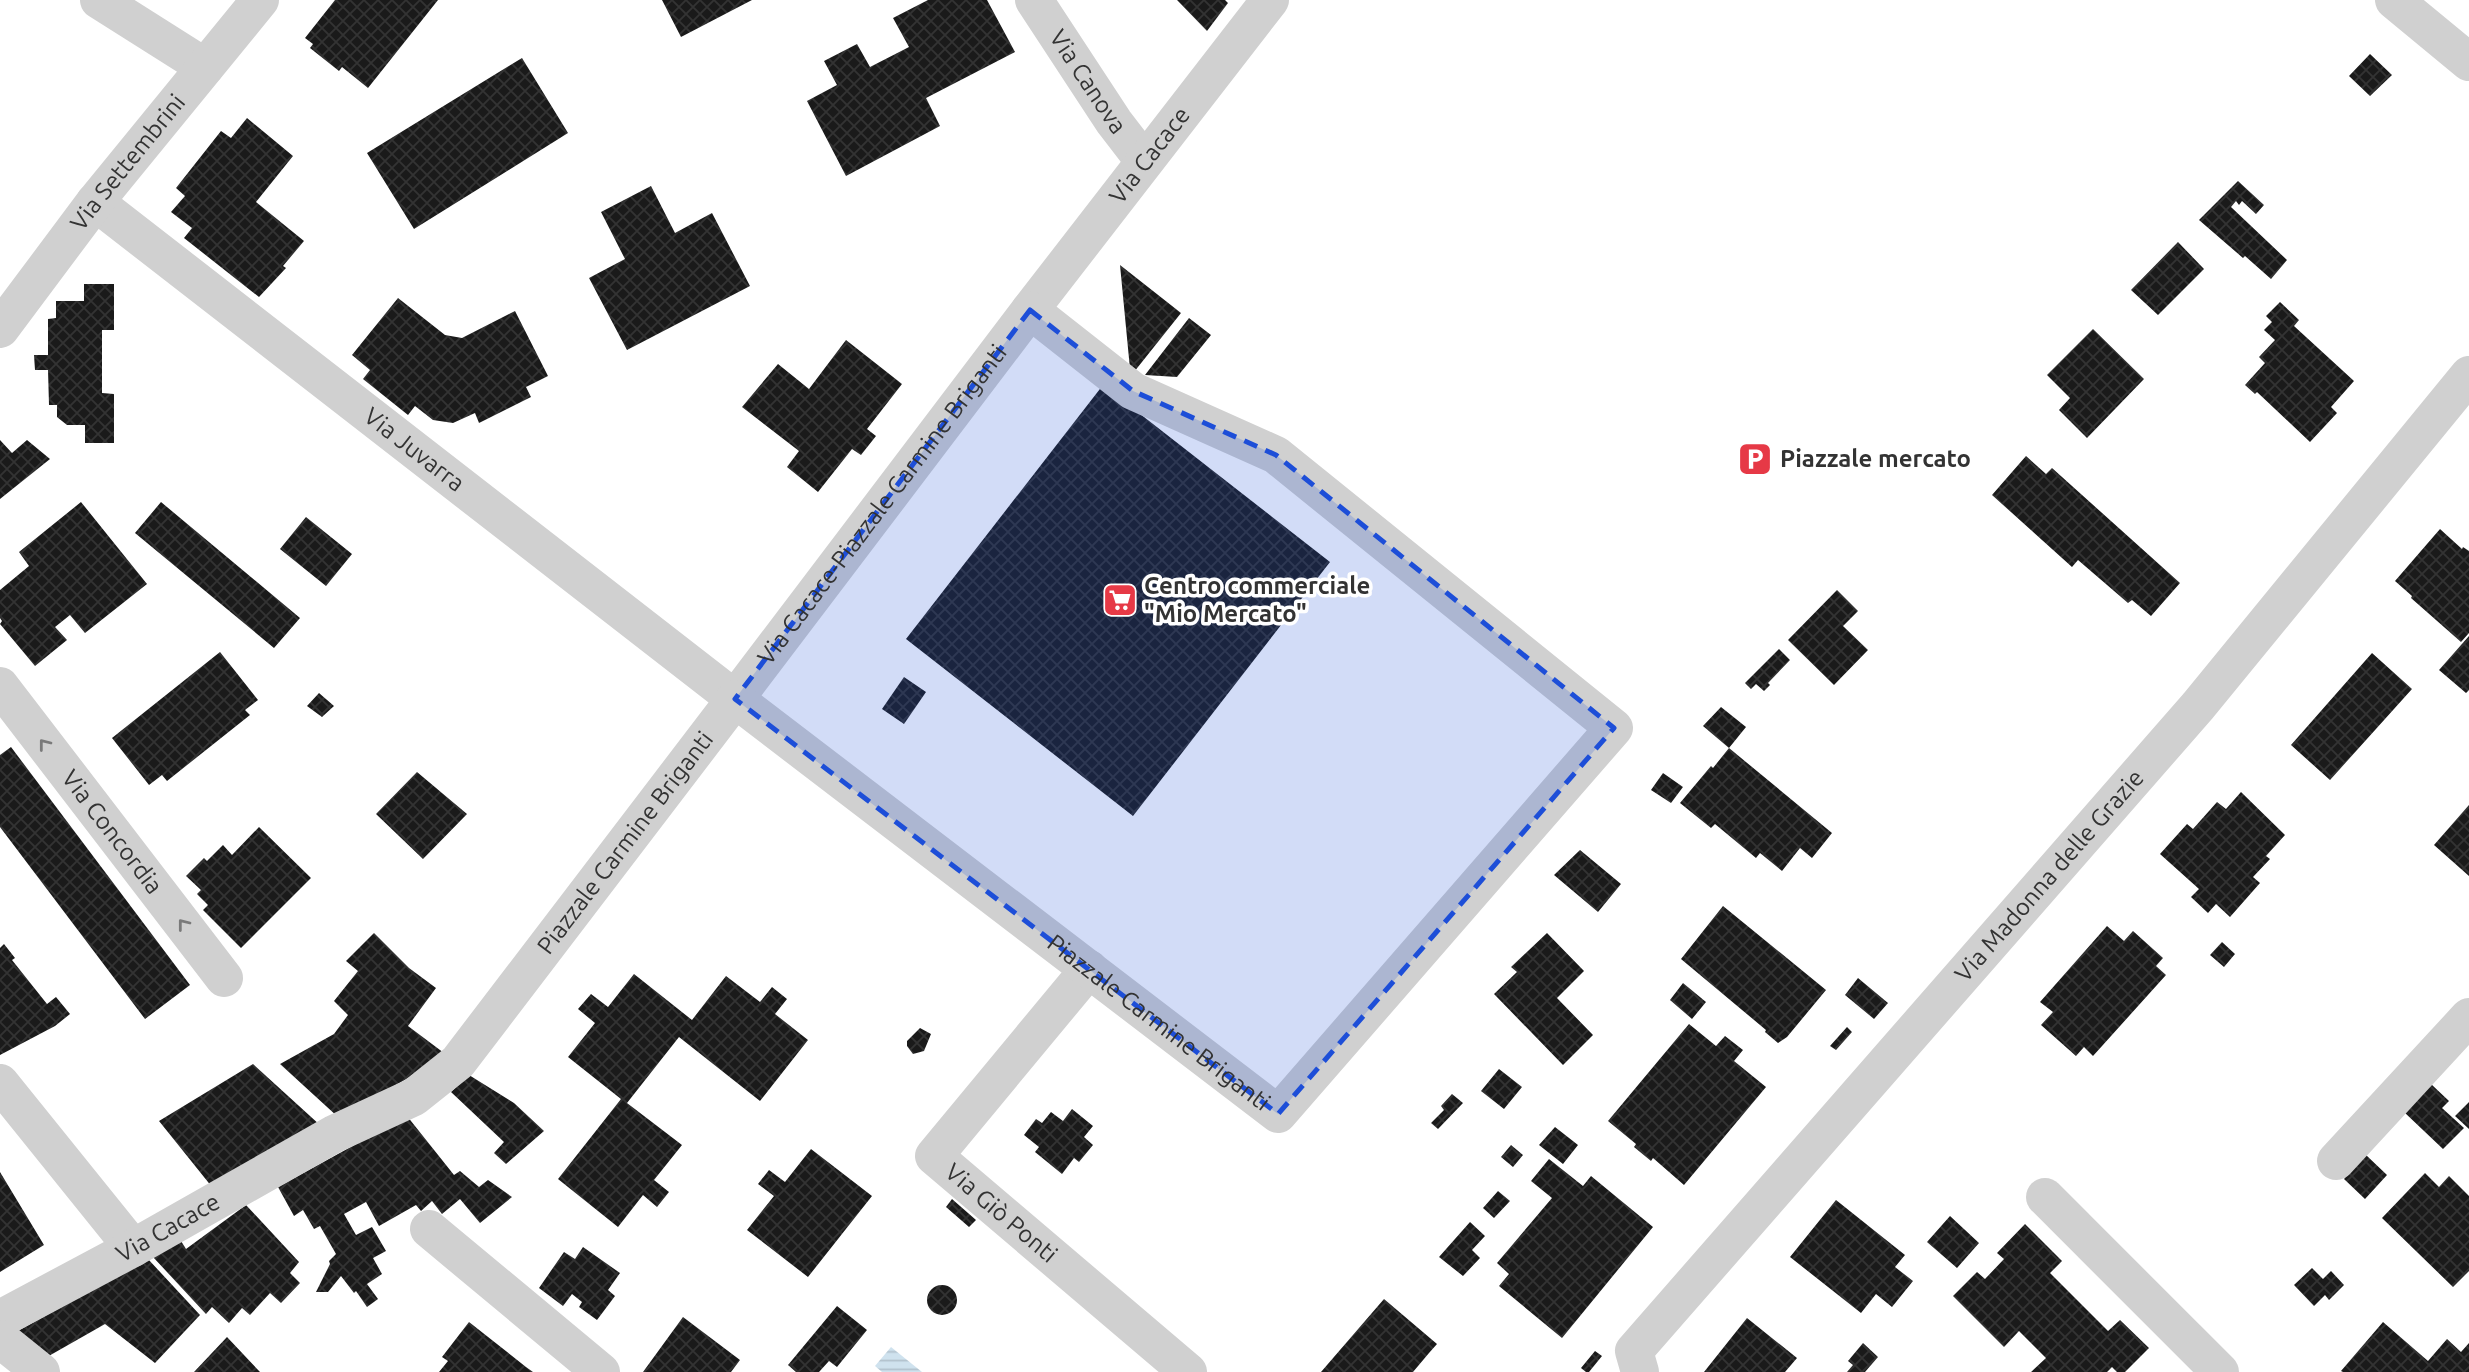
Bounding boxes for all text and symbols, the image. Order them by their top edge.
street label: Via Canova [1044,25,1132,139]
street label: Via Settembrini [65,89,190,235]
street label: Via Cacace [1104,102,1195,209]
street label: Via Cacace-Piazzale Carmine Briganti [752,339,1012,670]
street label: Via Juvarra [359,402,470,497]
parking icon: Piazzale mercato [1736,440,1774,478]
place label: Piazzale mercato [1780,445,1971,472]
place label: Centro commerciale "Mio Mercato" [1144,572,1370,627]
supermarket icon: Centro commerciale "Mio Mercato" [1101,581,1139,619]
street label: Piazzale Carmine Briganti [531,726,718,959]
one-way arrow [40,739,53,751]
street label: Via Madonna delle Grazie [1949,764,2149,987]
street label: Via Concordia [56,765,168,899]
one-way arrow [178,919,191,932]
street label: Piazzale Carmine Briganti [1042,929,1275,1116]
street label: Via Giò Ponti [940,1158,1063,1268]
street label: Via Cacace [111,1188,224,1267]

